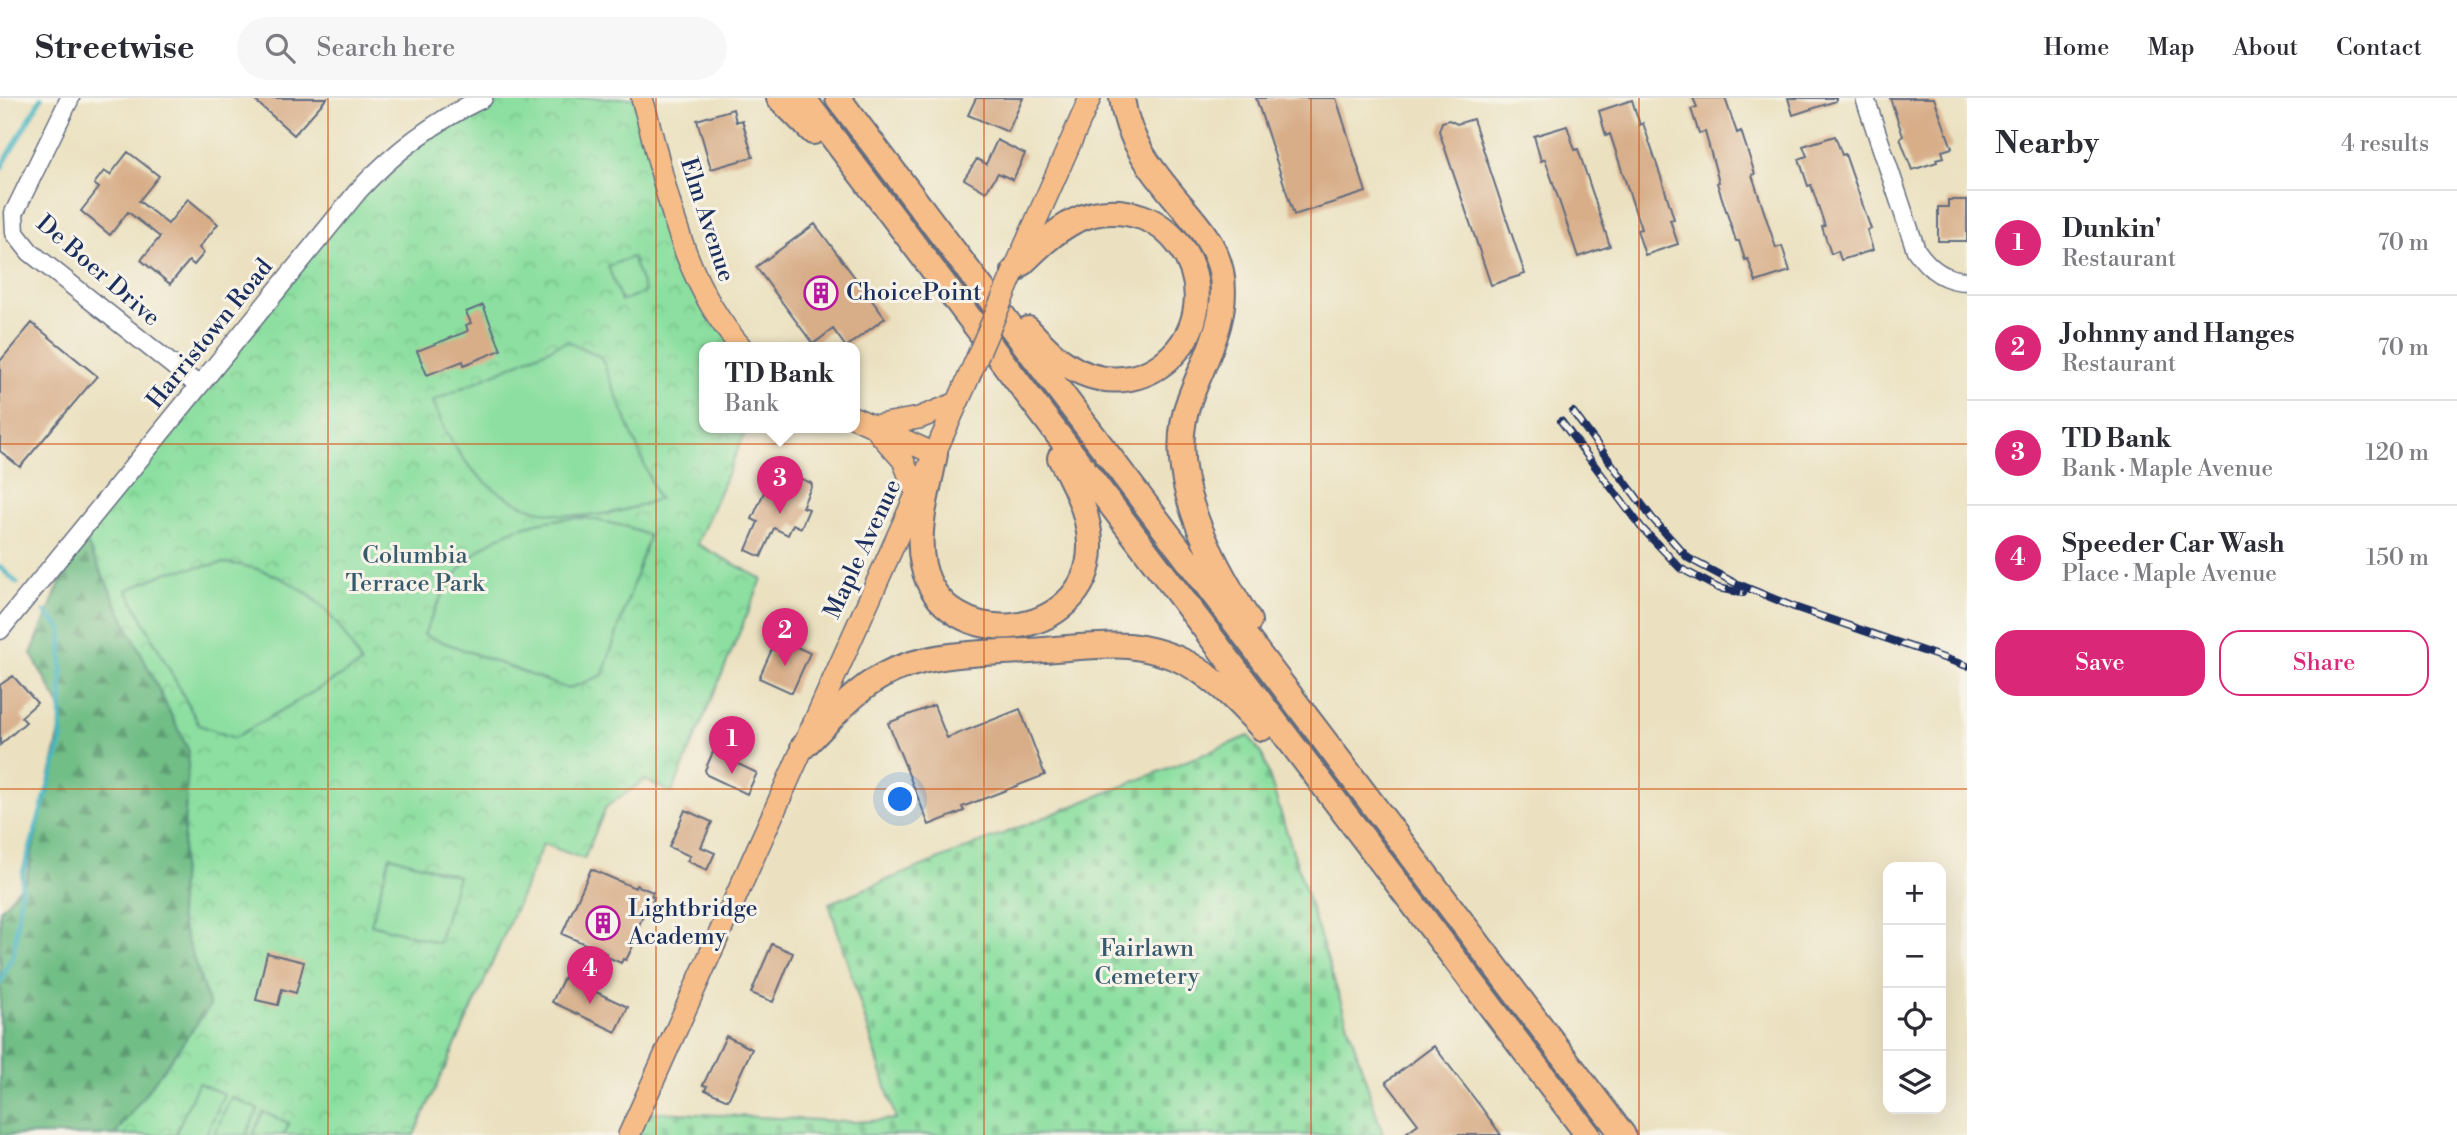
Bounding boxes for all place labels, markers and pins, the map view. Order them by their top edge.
building icon: ChoicePoint [802,274,840,312]
place label: ChoicePoint [846,278,982,308]
pin: 3 [757,456,803,514]
pin: 2 [762,608,808,666]
pin: 1 [709,716,755,774]
place label: Lightbridge Academy [627,894,758,952]
building icon: Lightbridge Academy [584,904,622,942]
pin: 4 [567,946,613,1004]

